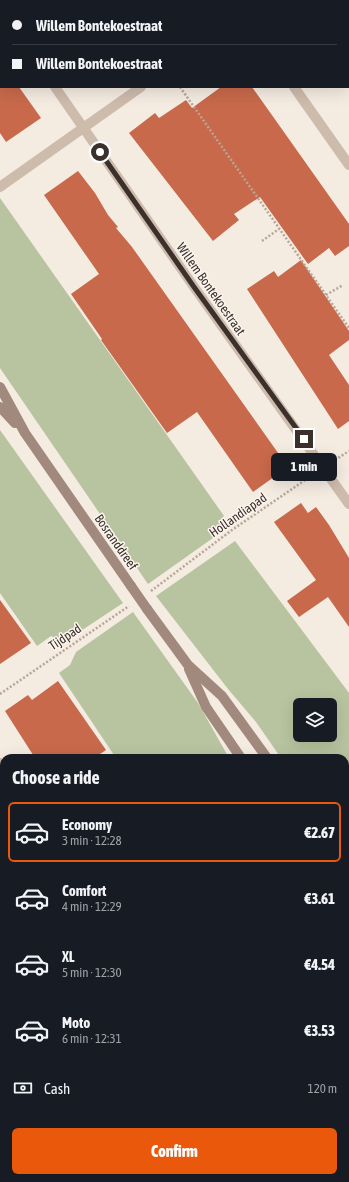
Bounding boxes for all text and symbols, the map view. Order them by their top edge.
text: Willem Bontekoestraat [36,17,162,34]
text: Willem Bontekoestraat [36,55,162,72]
route start [91,143,109,161]
street label: Willem Bontekoestraat [173,240,249,338]
route end [295,430,313,448]
callout: 1 min [271,453,337,481]
text: 1 min [291,459,317,474]
street label: Hollandiapad [206,490,270,540]
street label: Bosranddreef [91,511,141,573]
street label: Tijdpad [46,621,84,653]
map controls [293,698,337,742]
button: layers [293,698,337,742]
text: Choose a ride [12,767,100,788]
icon: car [14,814,50,850]
text: Economy [62,816,112,833]
text: €2.67 [304,824,335,841]
text: 3 min · 12:28 [62,833,122,848]
icon: car [14,880,50,916]
text: Comfort [62,882,106,899]
text: €3.61 [304,890,335,907]
text: 4 min · 12:29 [62,899,122,914]
icon: car [14,946,50,982]
text: XL [62,948,75,965]
text: €4.54 [304,956,335,973]
text: 5 min · 12:30 [62,965,122,980]
icon: car [14,1012,50,1048]
text: Moto [62,1014,90,1031]
text: €3.53 [304,1022,335,1039]
text: 6 min · 12:31 [62,1031,122,1046]
icon: cash [12,1077,34,1099]
text: Cash [44,1080,70,1097]
text: 120 m [308,1081,337,1096]
button: Confirm [12,1128,337,1174]

